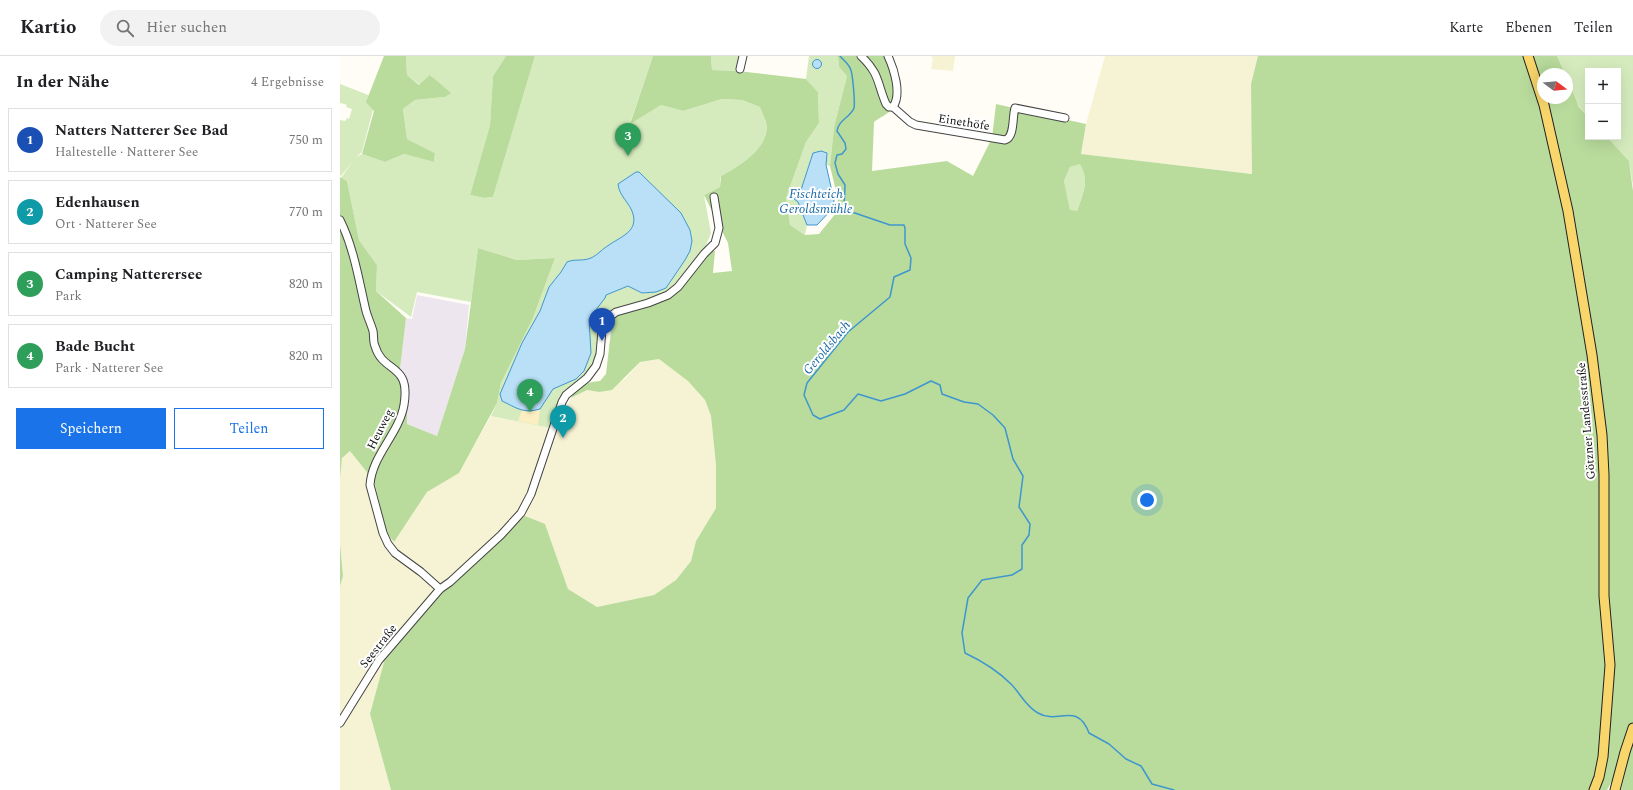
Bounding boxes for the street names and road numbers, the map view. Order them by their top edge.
street label: Einethöfe [937,109,991,136]
street label: Götzner Landesstraße [1572,361,1601,480]
street label: Heuweg [362,405,399,453]
street label: Seestraße [355,620,402,672]

